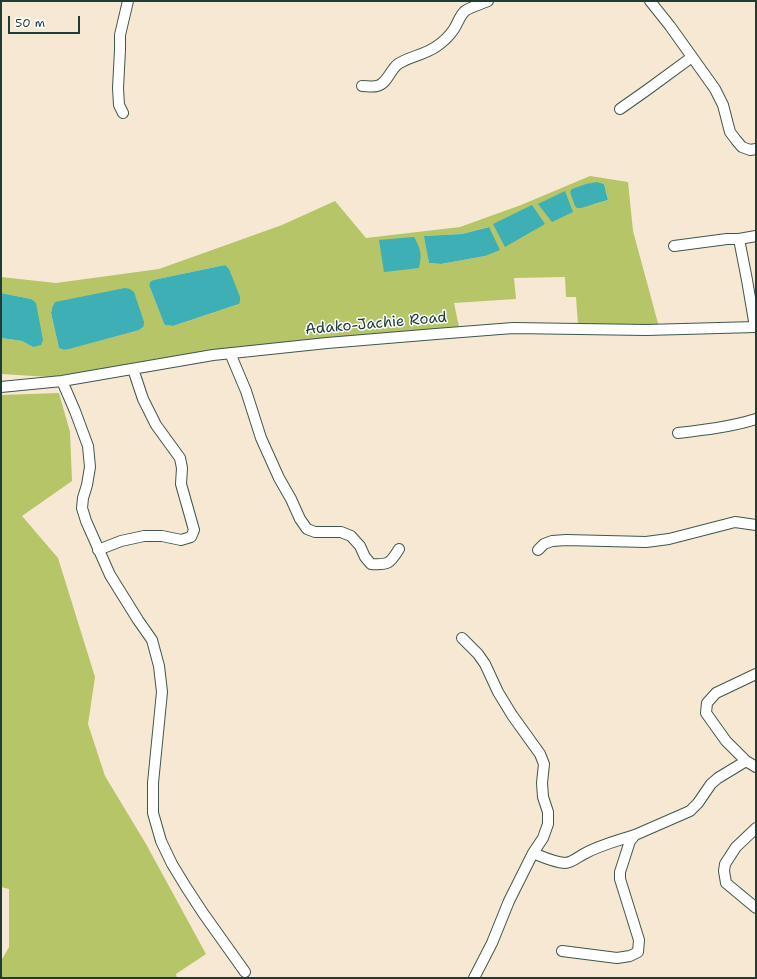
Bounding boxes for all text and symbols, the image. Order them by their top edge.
scale bar [10,8,82,34]
text: 50 m [15,15,45,31]
street label: Adako-Jachie Road [304,309,448,339]

